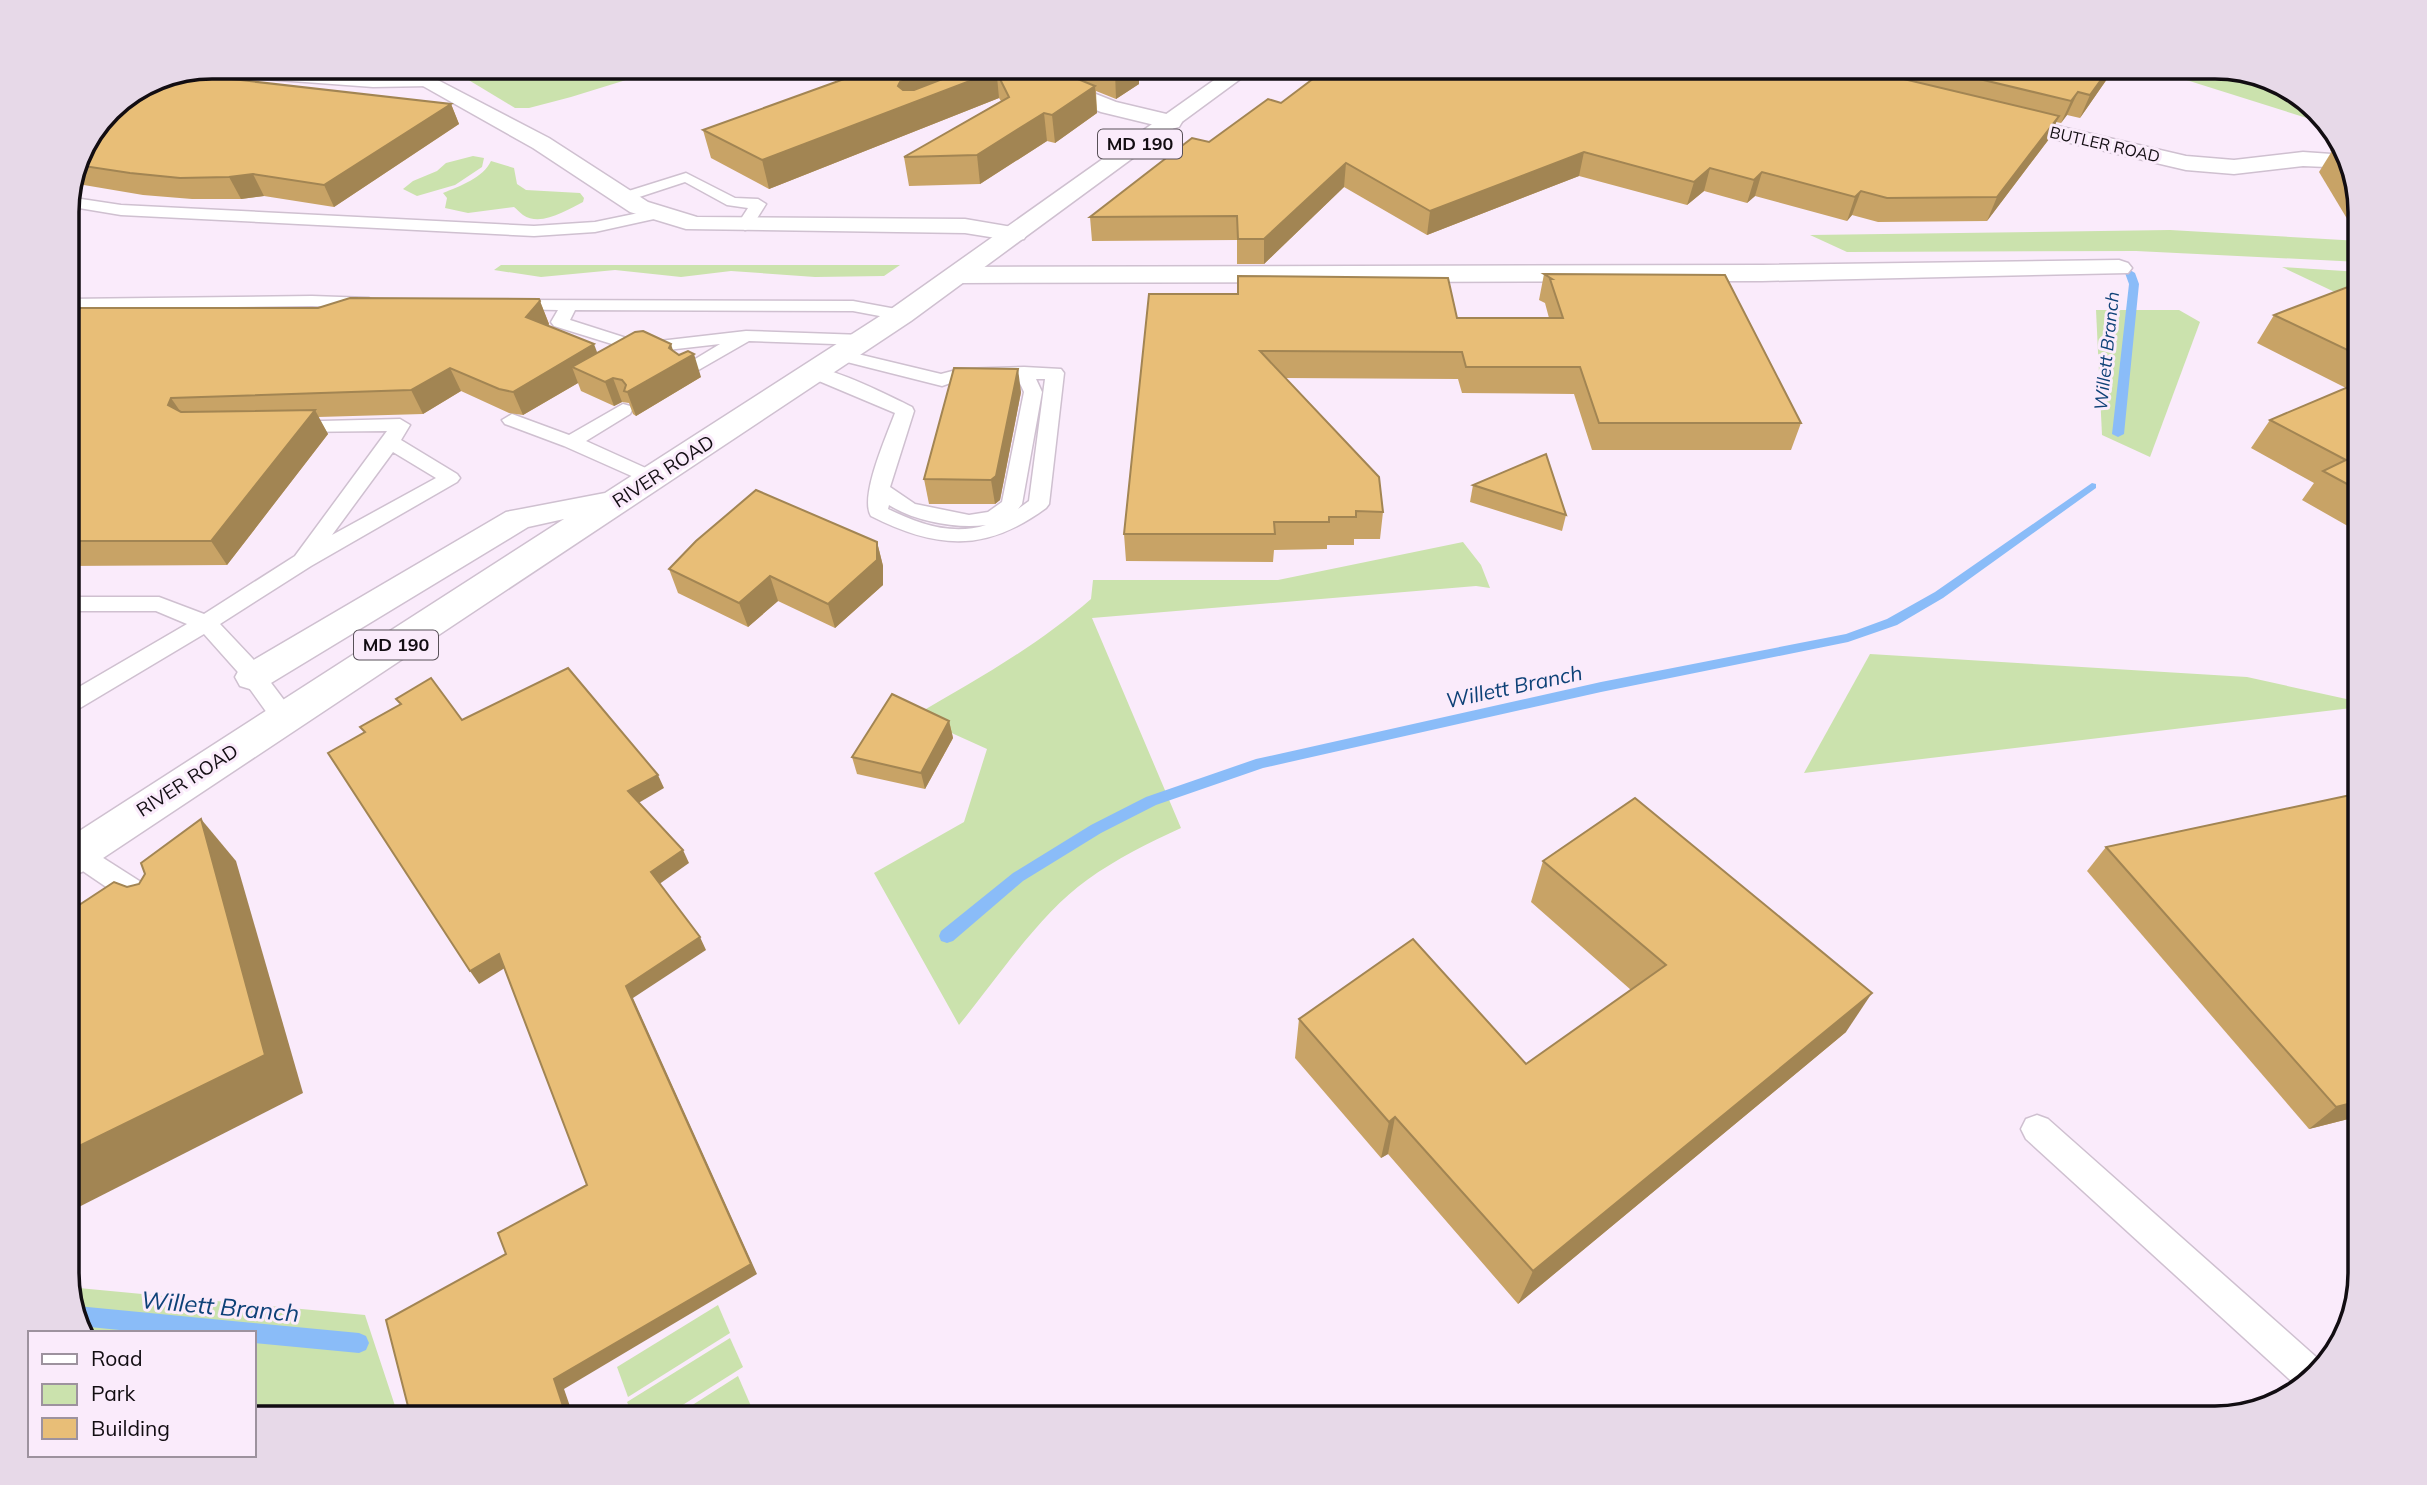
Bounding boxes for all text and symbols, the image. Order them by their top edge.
street label: BUTLER ROAD [2048,122,2162,166]
road number: MD 190 [1098,130,1182,159]
water label: Willett Branch [2089,290,2124,411]
street label: RIVER ROAD [608,429,718,513]
road number: MD 190 [354,630,438,660]
water label: Willett Branch [1443,659,1585,713]
street label: RIVER ROAD [132,738,242,822]
water label: Willett Branch [140,1284,301,1328]
legend [28,1331,256,1457]
text: Road [91,1345,142,1371]
text: Park [91,1380,135,1406]
text: Building [91,1415,170,1441]

